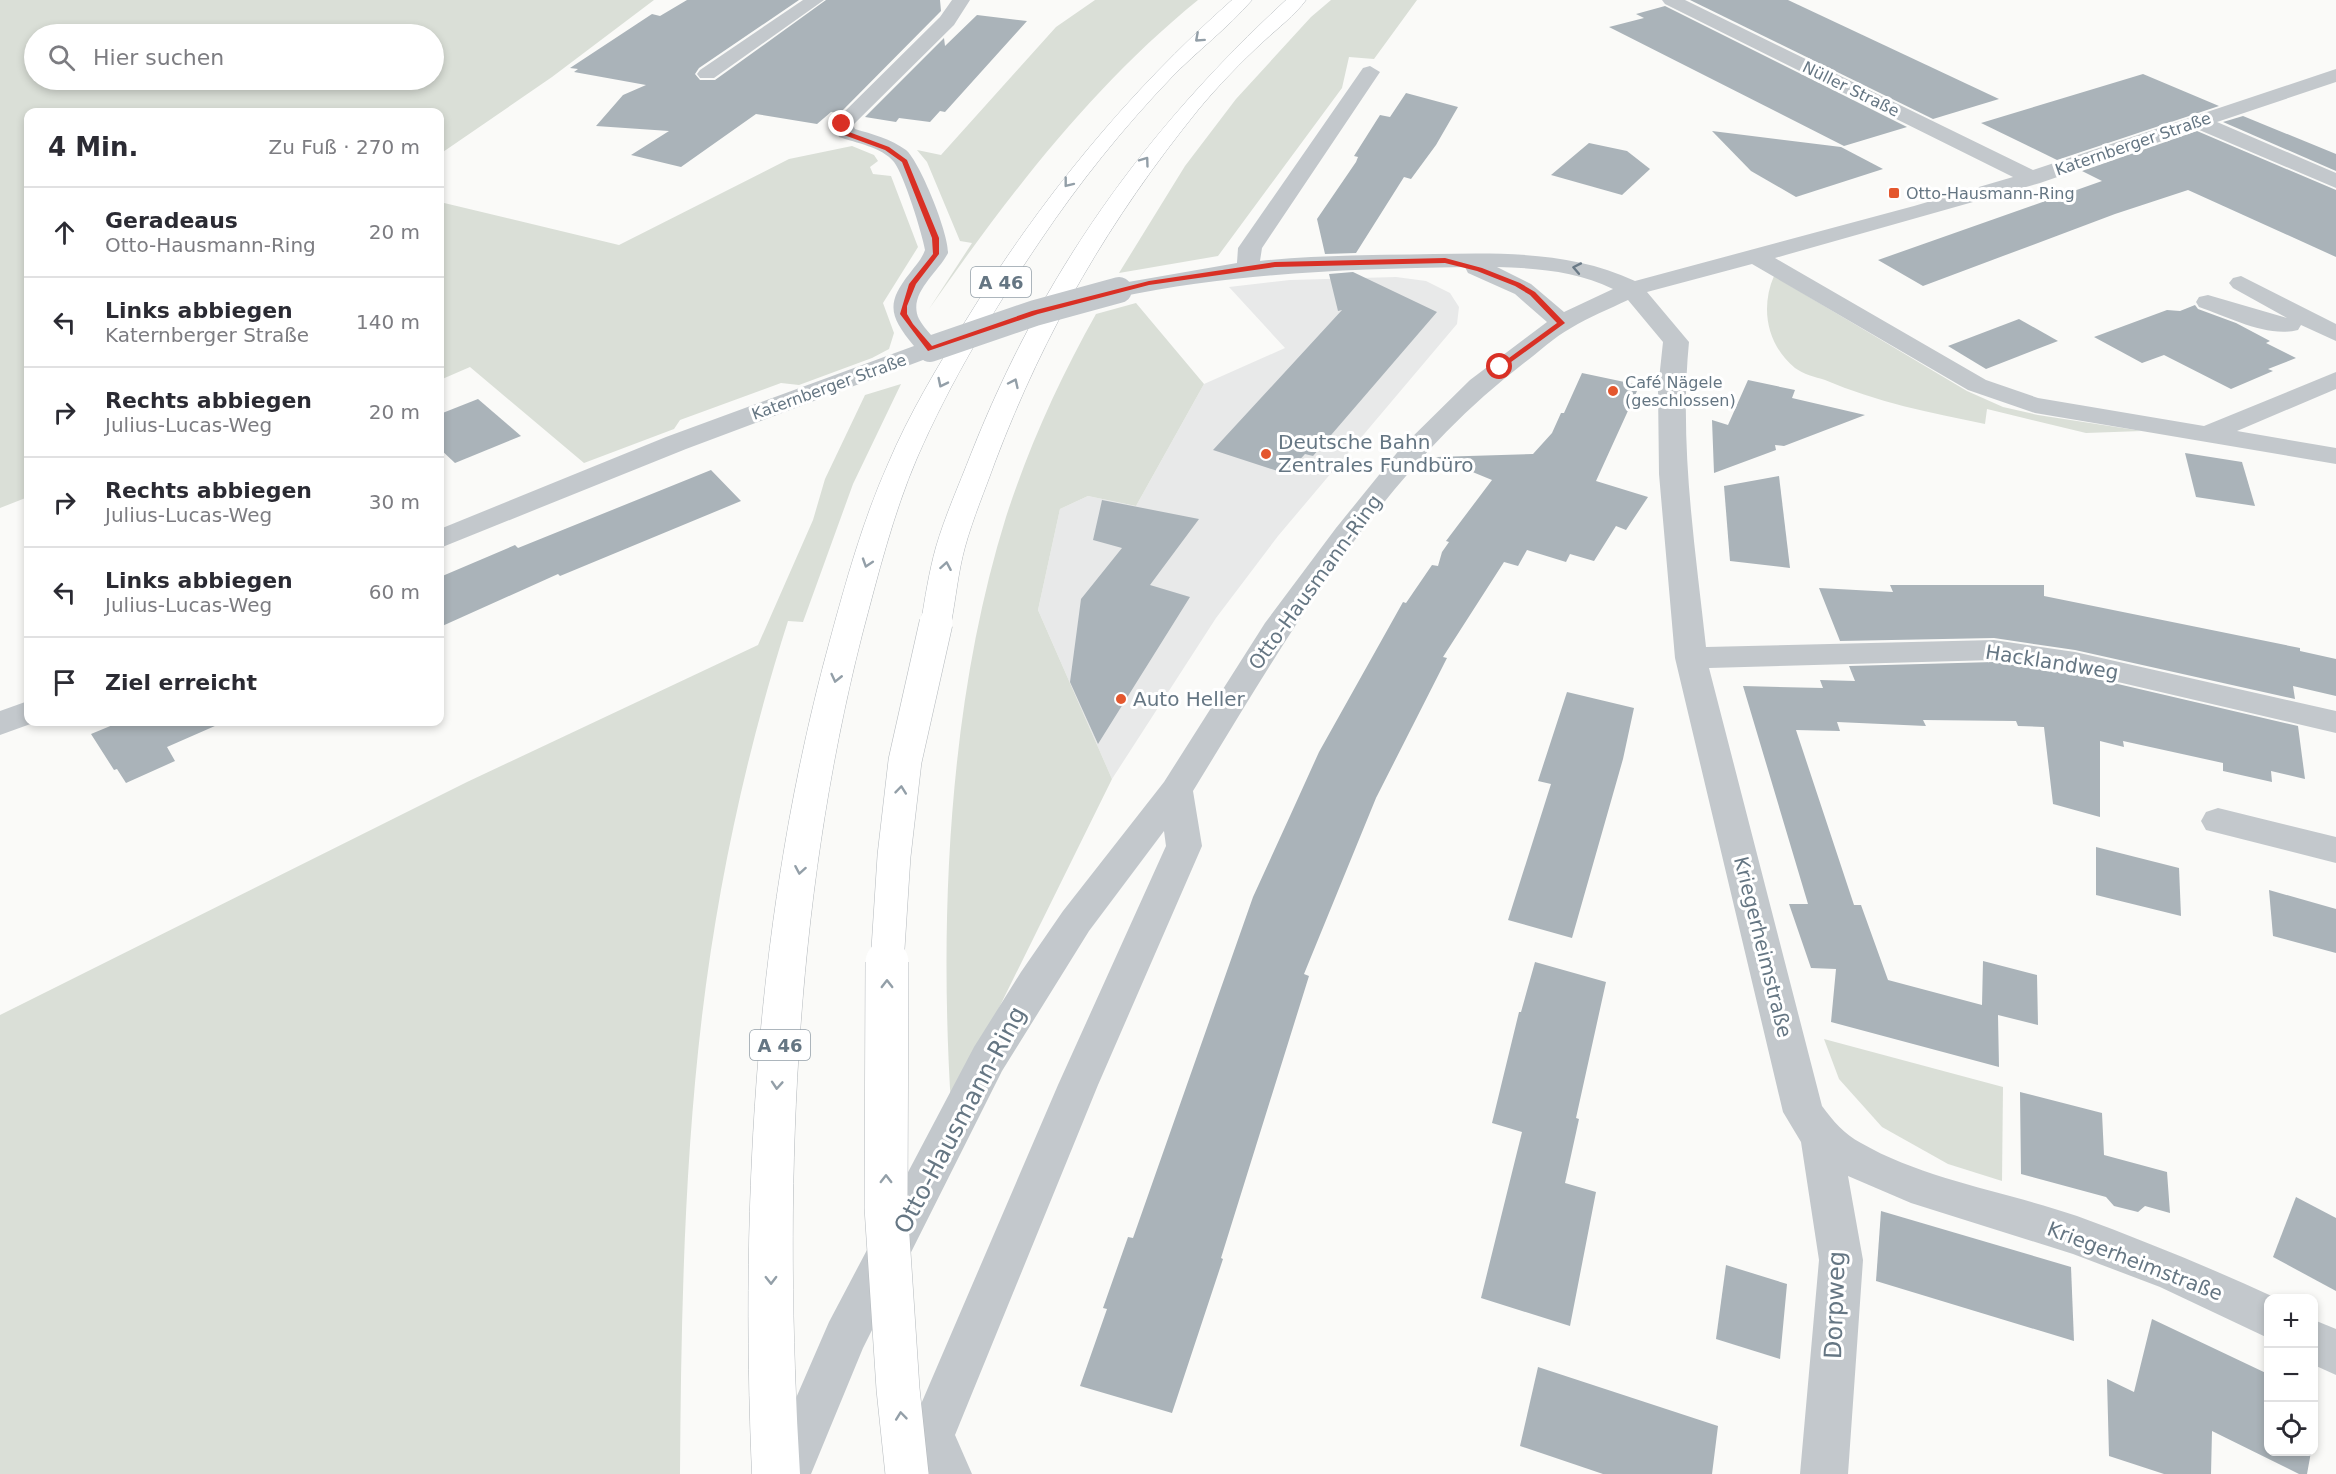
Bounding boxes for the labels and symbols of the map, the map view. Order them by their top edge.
one-way arrow [1195,31,1206,42]
street label: Nüller Straße [1800,57,1902,121]
street label: Katernberger Straße [2053,108,2213,180]
route end [828,110,854,136]
one-way arrow [1138,157,1149,168]
one-way arrow [1065,176,1076,187]
place label: Otto-Hausmann-Ring [1906,184,2075,203]
marker: Otto-Hausmann-Ring [1887,186,1901,200]
one-way arrow [1572,262,1582,275]
road number: A 46 [971,267,1031,297]
street label: Katernberger Straße [749,350,909,424]
route start [1486,353,1512,379]
place label: Café Nägele (geschlossen) [1625,373,1736,410]
one-way arrow [937,377,949,388]
one-way arrow [1007,379,1019,390]
marker: Café Nägele (geschlossen) [1606,384,1620,398]
place label: Deutsche Bahn Zentrales Fundbüro [1278,430,1474,477]
marker: Deutsche Bahn Zentrales Fundbüro [1259,447,1273,461]
street label: Otto-Hausmann-Ring [1243,490,1387,674]
one-way arrow [862,557,875,568]
one-way arrow [940,561,952,570]
street label: Hacklandweg [1984,640,2120,684]
one-way arrow [830,673,843,683]
place label: Auto Heller [1133,687,1246,711]
marker: Auto Heller [1114,692,1128,706]
one-way arrow [895,785,907,795]
street label: Kriegerheimstraße [1729,854,1797,1040]
one-way arrow [794,865,807,875]
one-way arrow [881,980,893,989]
street label: Otto-Hausmann-Ring [888,1002,1032,1238]
road number: A 46 [750,1030,810,1060]
one-way arrow [771,1080,784,1089]
one-way arrow [880,1175,892,1184]
street label: Kriegerheimstraße [2044,1217,2226,1305]
street label: Dorpweg [1819,1251,1851,1359]
one-way arrow [765,1275,778,1284]
one-way arrow [895,1411,908,1420]

